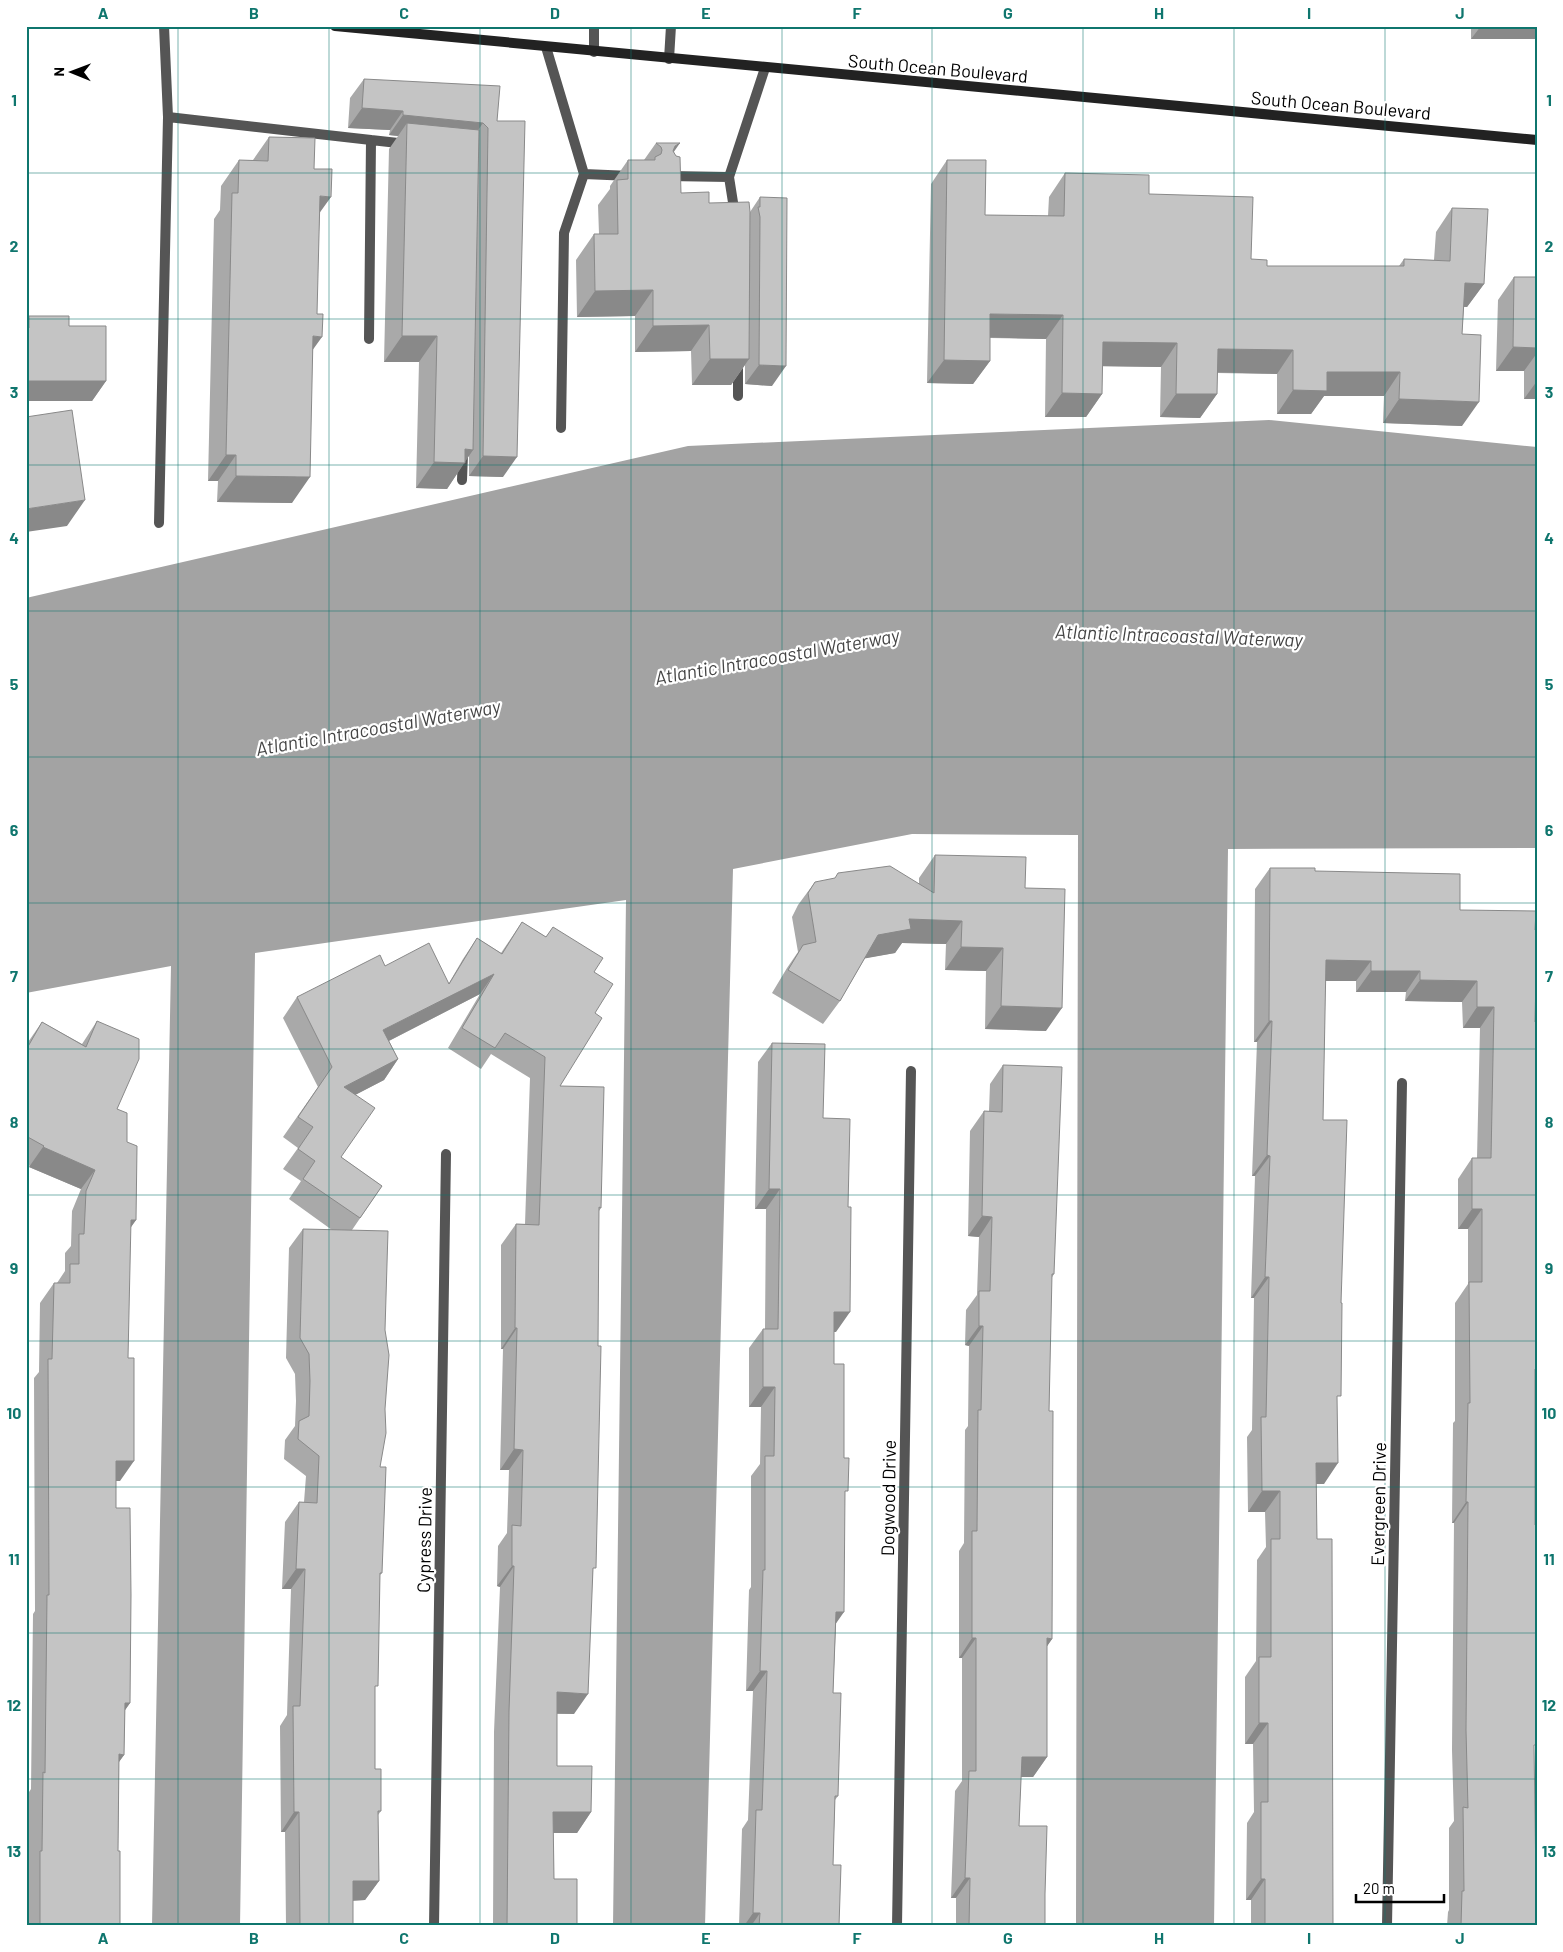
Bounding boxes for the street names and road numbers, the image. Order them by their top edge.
street label: South Ocean Boulevard [847,49,1029,87]
street label: South Ocean Boulevard [1250,86,1432,124]
street label: Dogwood Drive [876,1440,900,1556]
street label: Evergreen Drive [1366,1442,1390,1566]
street label: Cypress Drive [412,1487,436,1593]

